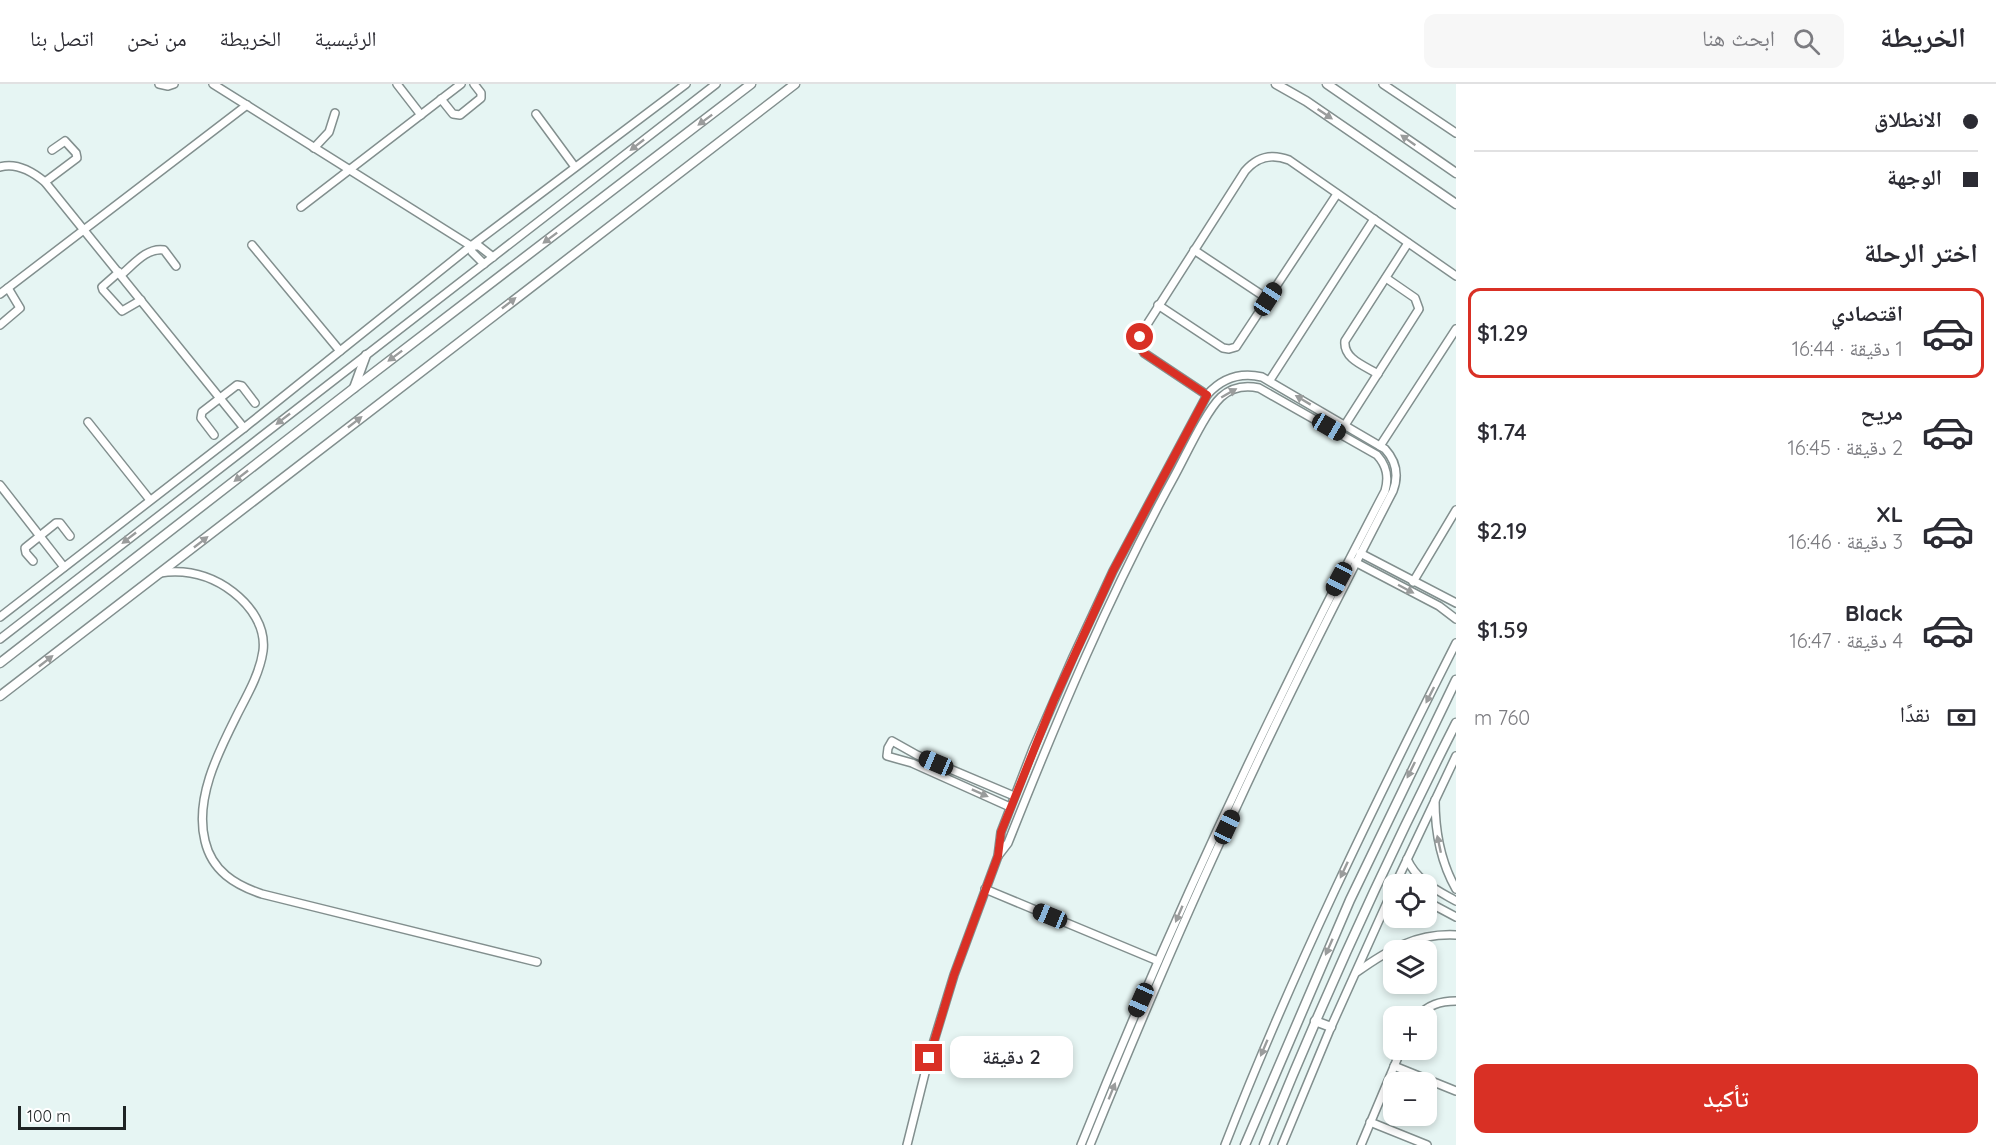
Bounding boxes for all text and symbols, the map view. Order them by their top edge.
search box [1424,14,1844,68]
text: الخريطة [1880,19,1966,54]
text: ابحث هنا [1702,24,1775,52]
text: اتصل بنا [30,25,94,51]
text: من نحن [127,25,187,51]
text: الخريطة [220,25,281,51]
text: الرئيسية [314,25,377,51]
icon: search [1790,25,1823,58]
text: الانطلاق [1874,105,1942,133]
one-way arrow [1317,108,1333,120]
one-way arrow [697,113,712,125]
one-way arrow [1400,135,1416,146]
one-way arrow [629,139,645,152]
text: الوجهة [1887,163,1942,191]
one-way arrow [542,232,558,244]
text: اختر الرحلة [1864,235,1978,269]
car [1251,279,1285,319]
one-way arrow [502,298,517,310]
text: اقتصادي [1831,299,1903,327]
icon: car [1921,306,1975,360]
text: $1.29 [1477,319,1528,347]
route start [1126,323,1153,350]
text: 1 دقيقة · 16:44 [1792,336,1903,361]
one-way arrow [387,350,403,363]
one-way arrow [1221,388,1238,398]
one-way arrow [1295,394,1311,405]
text: مريح [1860,398,1903,426]
icon: car [1921,405,1975,459]
car [1309,410,1349,444]
one-way arrow [276,413,291,425]
one-way arrow [347,417,362,429]
text: $1.74 [1477,418,1527,446]
text: 2 دقيقة · 16:45 [1787,435,1903,460]
one-way arrow [233,469,249,482]
text: XL [1876,500,1903,528]
icon: car [1921,504,1975,558]
text: $2.19 [1477,517,1527,545]
text: 3 دقيقة · 16:46 [1788,529,1903,554]
one-way arrow [122,532,137,544]
one-way arrow [193,535,209,548]
car [1323,559,1355,599]
one-way arrow [1398,584,1415,594]
text: Black [1845,599,1903,627]
icon: car [1921,603,1975,657]
text: $1.59 [1477,616,1528,644]
text: 4 دقيقة · 16:47 [1789,628,1903,653]
one-way arrow [39,655,54,667]
one-way arrow [1425,686,1434,703]
text: نقدًا [1900,700,1930,728]
icon: cash [1945,701,1978,734]
text: 760 m [1474,705,1530,730]
car [916,748,956,778]
one-way arrow [1407,762,1416,779]
one-way arrow [971,789,988,798]
car [1211,807,1243,847]
one-way arrow [1434,835,1443,854]
one-way arrow [1340,862,1349,879]
map controls [1383,874,1437,1126]
button: locate [1383,874,1437,928]
car [1030,901,1070,931]
one-way arrow [1174,906,1183,923]
one-way arrow [1325,939,1334,956]
button: layers [1383,940,1437,994]
car [1125,980,1157,1020]
button: + [1383,1006,1437,1060]
callout: 2 دقيقة [950,1037,1073,1079]
one-way arrow [1259,1039,1269,1057]
route end [915,1044,942,1071]
text: 2 دقيقة [982,1044,1041,1069]
button: تأكيد [1474,1064,1978,1133]
button: − [1383,1072,1437,1126]
one-way arrow [1108,1082,1117,1100]
scale bar [18,1103,126,1130]
text: 100 m [27,1106,71,1126]

